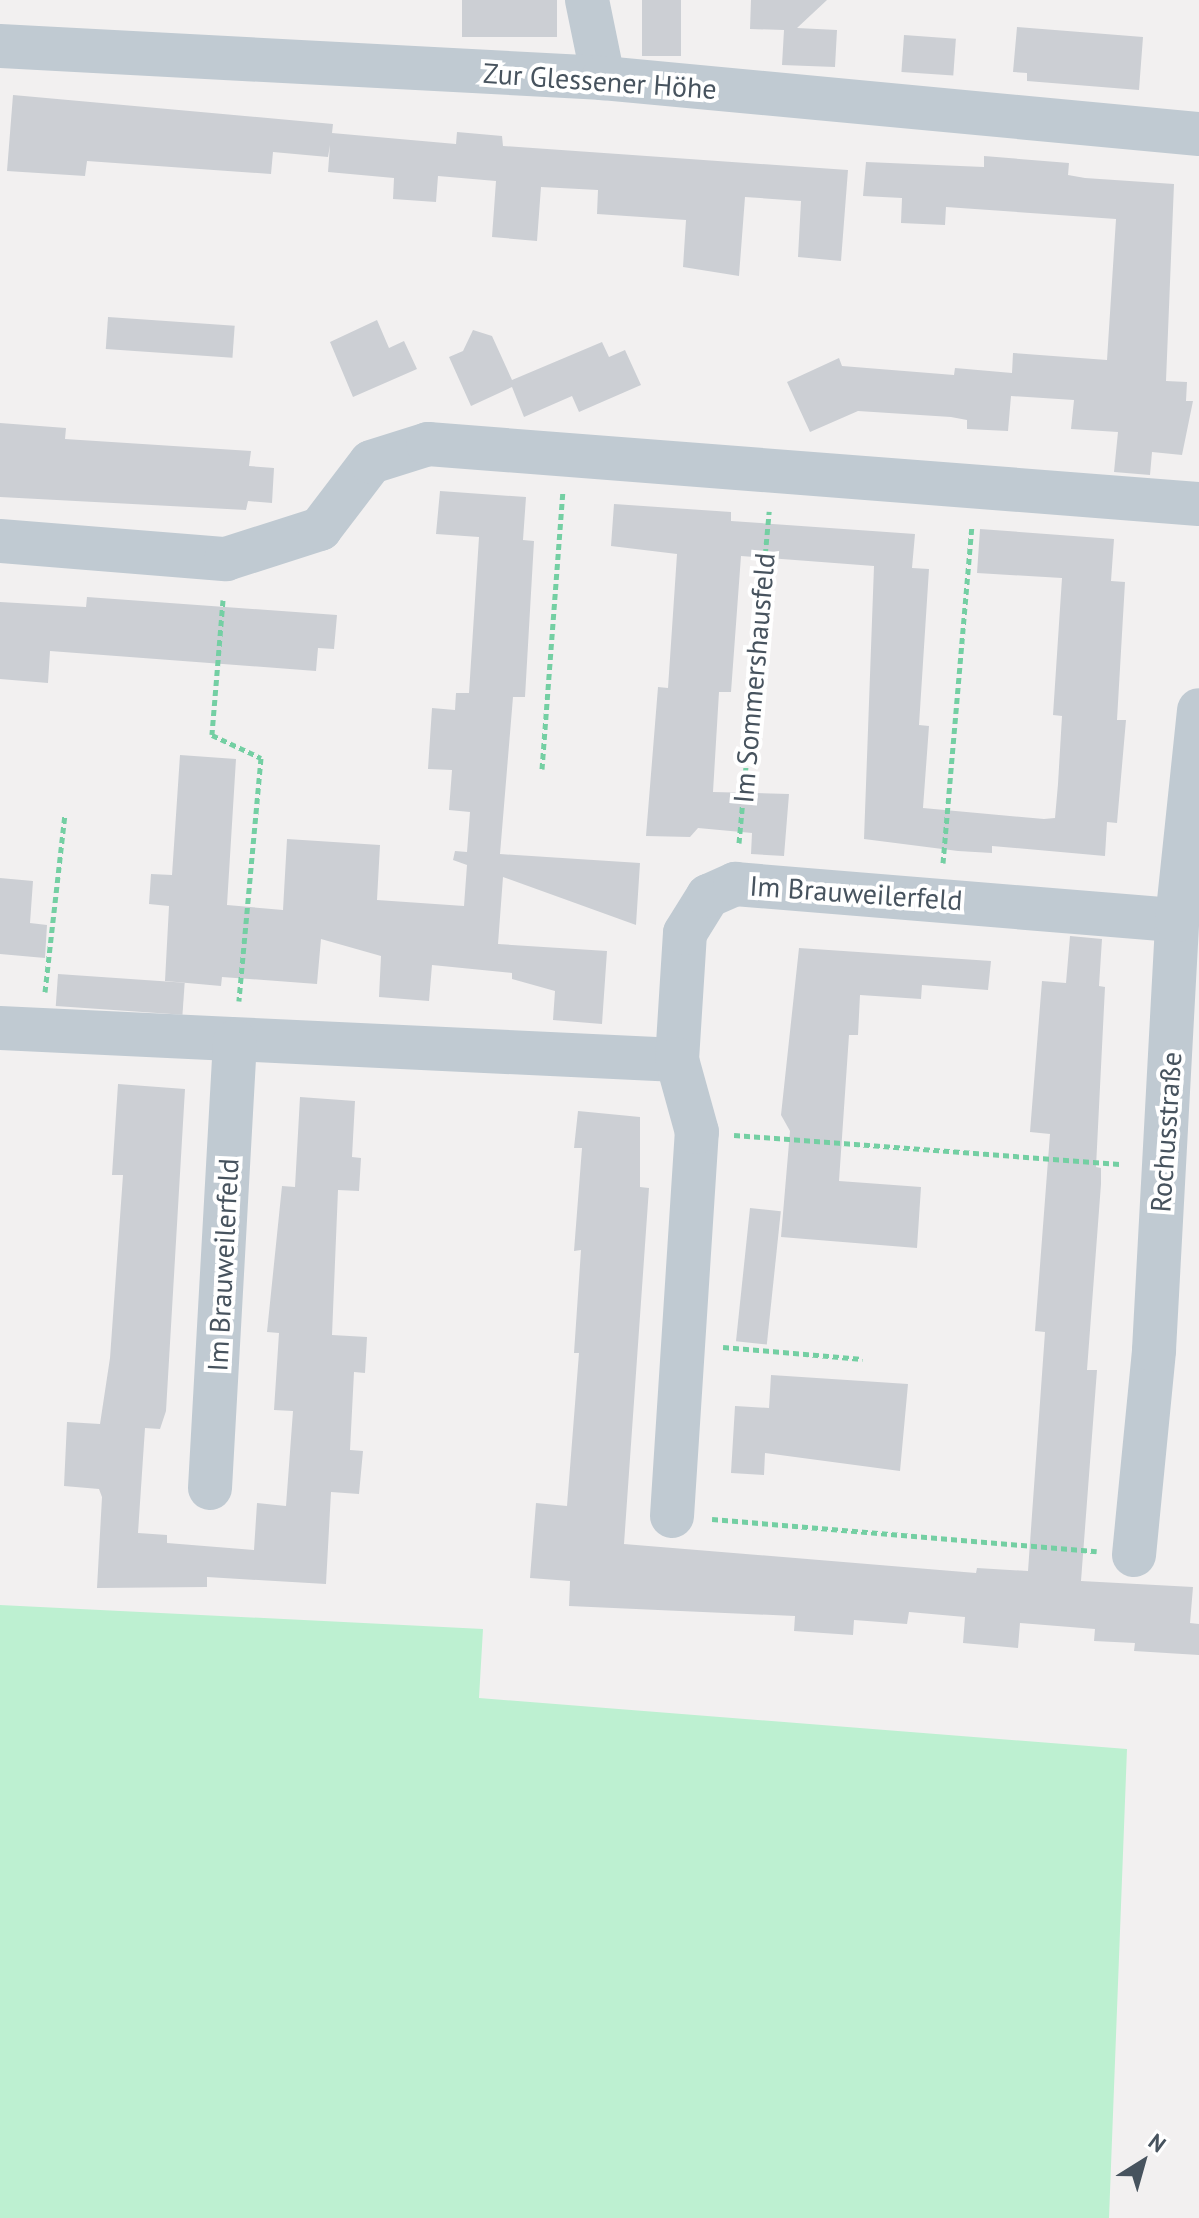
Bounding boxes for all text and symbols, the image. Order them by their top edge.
street label: Zur Glessener Höhe [482,56,718,106]
street label: Im Sommershausfeld [726,551,782,805]
street label: Im Brauweilerfeld [748,869,964,917]
street label: Rochusstraße [1144,1051,1188,1213]
street label: Im Brauweilerfeld [201,1158,245,1372]
north arrow [1103,2122,1183,2202]
text: N [1143,2127,1172,2158]

